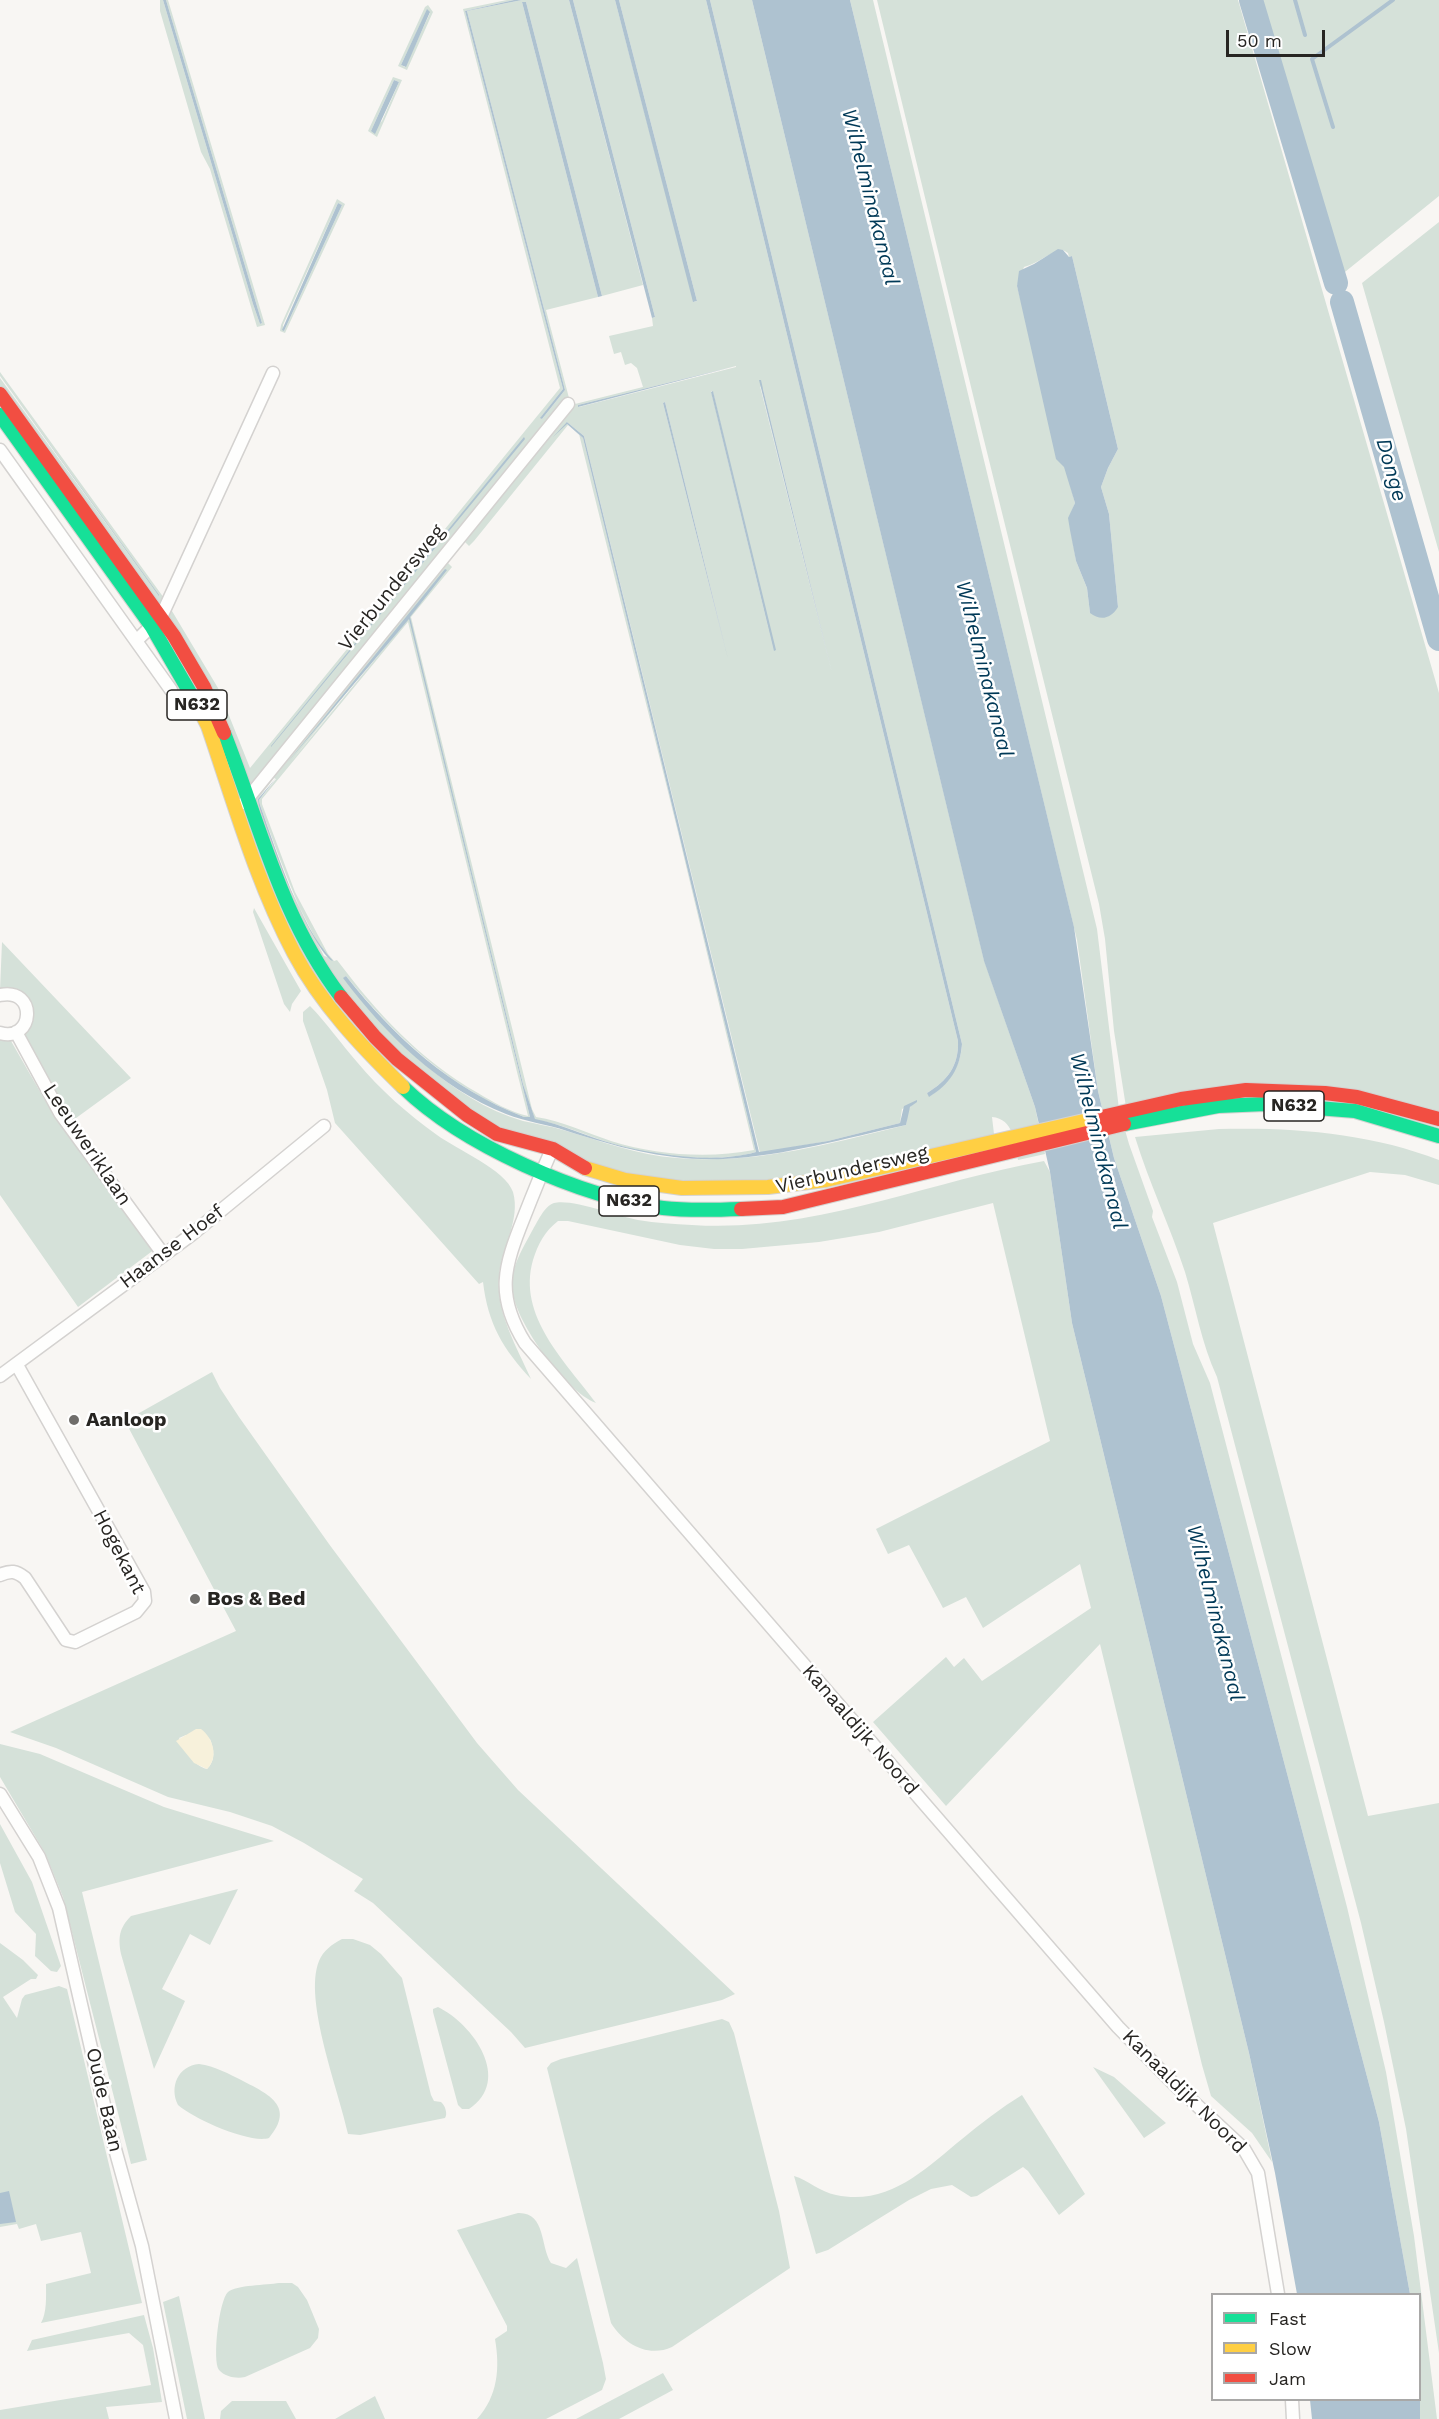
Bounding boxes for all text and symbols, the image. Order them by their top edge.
scale bar [1229,18,1328,56]
text: 50 m [1237,30,1282,51]
water label: Wilhelminakanaal [836,106,904,288]
water label: Donge [1370,435,1412,505]
street label: Vierbundersweg [334,520,450,656]
water label: Wilhelminakanaal [950,578,1018,760]
road number: N632 [167,690,227,720]
water label: Wilhelminakanaal [1064,1050,1132,1232]
street label: Leeuweriklaan [38,1080,136,1210]
road number: N632 [1264,1091,1324,1121]
street label: Vierbundersweg [774,1141,930,1199]
road number: N632 [599,1186,659,1216]
street label: Haanse Hoef [115,1200,229,1294]
place label: Aanloop [86,1408,167,1432]
marker: Aanloop [67,1413,81,1427]
street label: Hogekant [87,1506,151,1598]
water label: Wilhelminakanaal [1181,1522,1249,1704]
place label: Bos & Bed [207,1587,305,1611]
marker: Bos & Bed [188,1592,202,1606]
street label: Kanaaldijk Noord [797,1660,923,1800]
street label: Kanaaldijk Noord [1117,2025,1251,2159]
street label: Oude Baan [80,2046,128,2154]
legend [1211,2293,1421,2401]
text: Fast [1269,2308,1306,2329]
text: Slow [1269,2338,1312,2359]
text: Jam [1269,2368,1306,2389]

